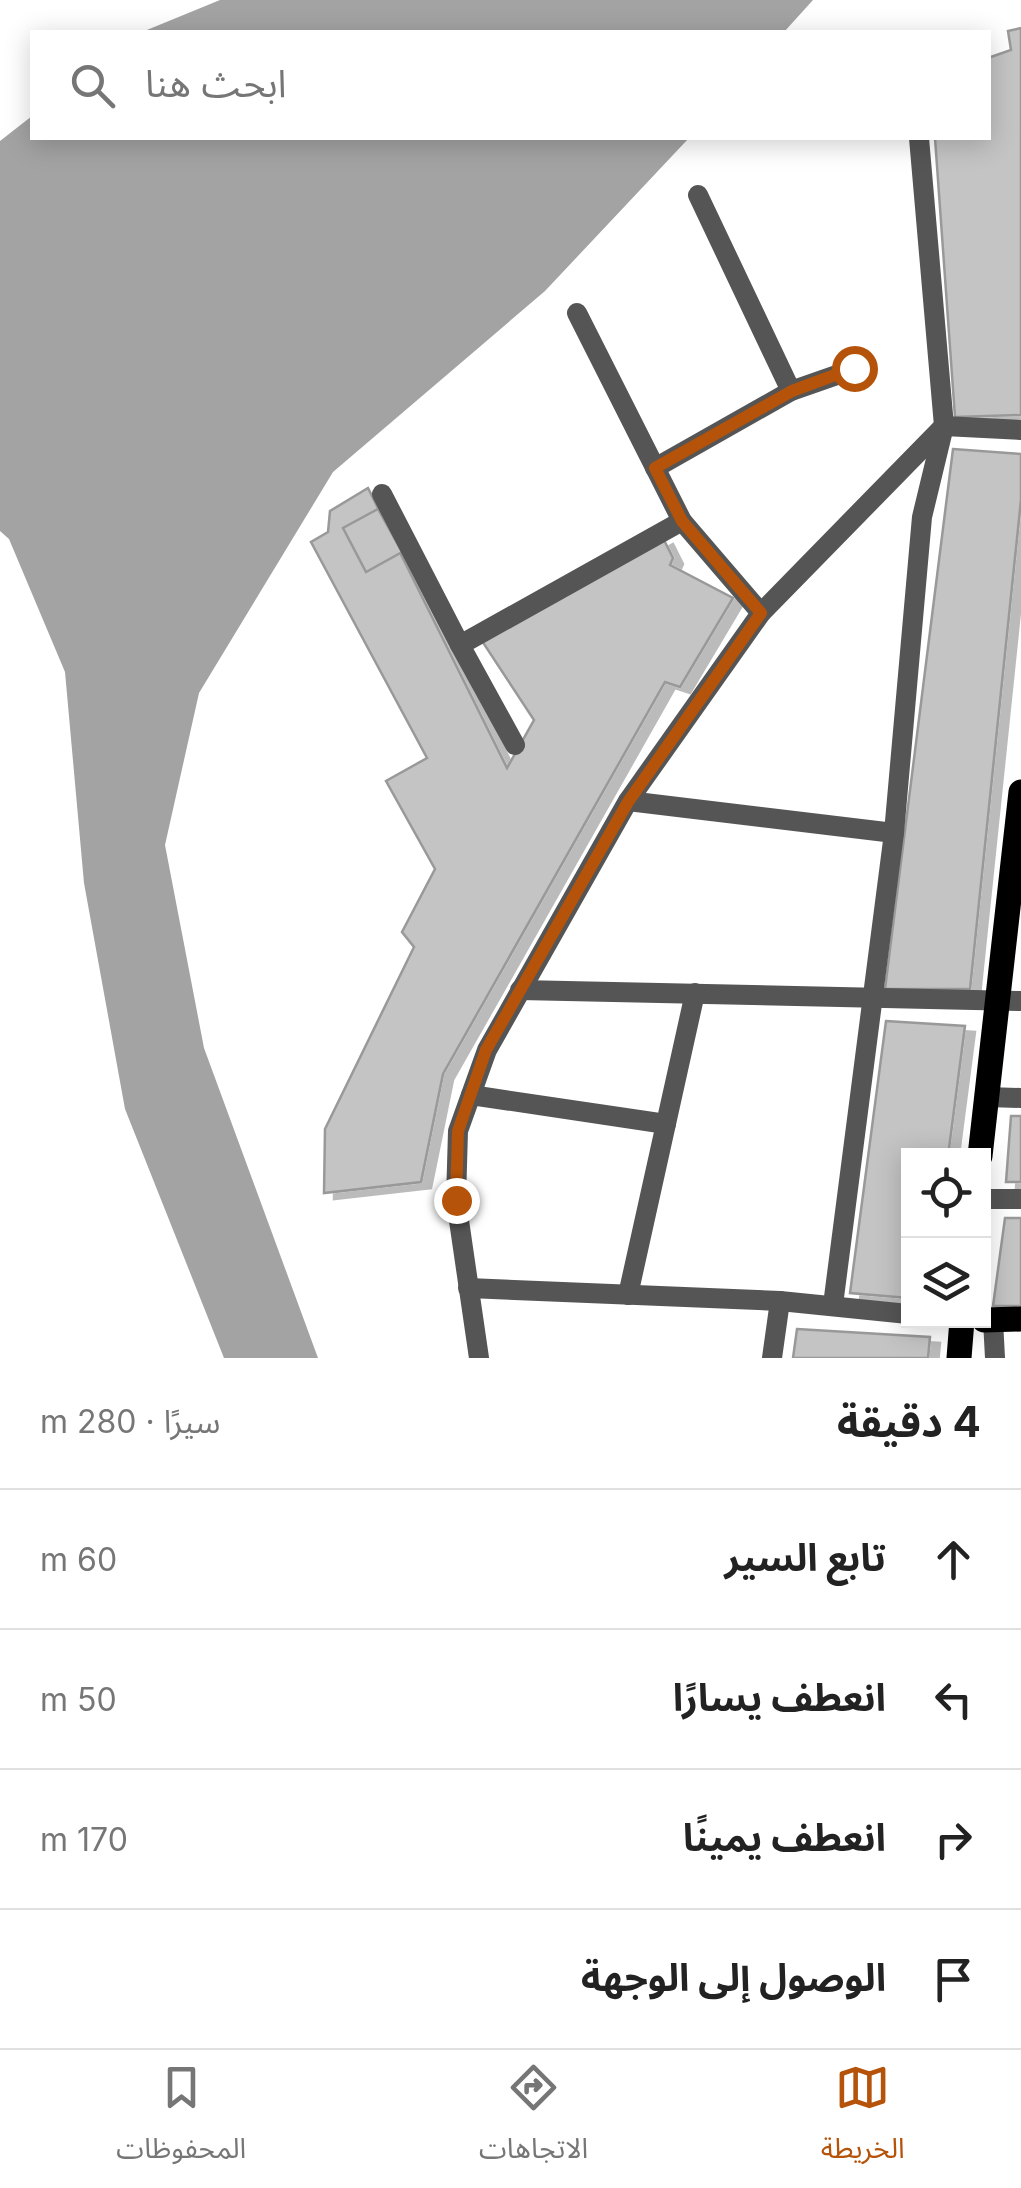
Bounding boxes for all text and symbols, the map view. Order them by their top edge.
search box [30,30,991,140]
icon: search [65,58,120,113]
text: ابحث هنا [145,60,287,106]
route start [832,346,878,392]
map controls [901,1148,991,1328]
button: locate [901,1148,991,1238]
route end [434,1178,480,1224]
button: layers [901,1238,991,1328]
text: 4 دقيقة [837,1396,981,1447]
text: سيرًا · 280 m [40,1402,220,1441]
icon: ahead [926,1532,981,1587]
text: تابع السير [725,1534,886,1580]
text: 60 m [40,1540,117,1579]
icon: left [926,1672,981,1727]
text: انعطف يسارًا [673,1674,886,1720]
text: 50 m [40,1680,117,1719]
icon: right [926,1812,981,1867]
text: انعطف يمينًا [683,1814,886,1860]
text: 170 m [40,1820,128,1859]
icon: arrive [926,1952,981,2007]
text: الوصول إلى الوجهة [581,1954,886,2000]
tab: المحفوظات [116,2060,246,2179]
tab: الاتجاهات [479,2060,588,2179]
tab: الخريطة [821,2060,905,2179]

